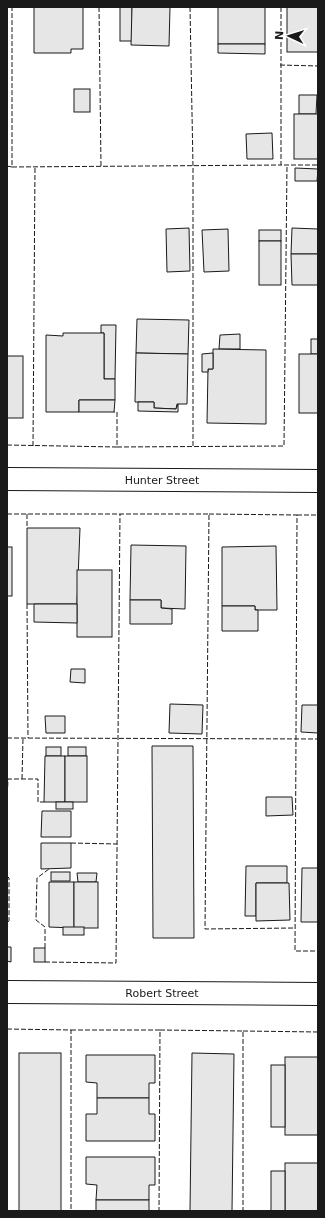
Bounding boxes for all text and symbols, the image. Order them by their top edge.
north arrow [269,16,309,56]
text: N [273,30,286,40]
street label: Hunter Street [125,474,200,487]
street label: Robert Street [125,987,199,1000]

